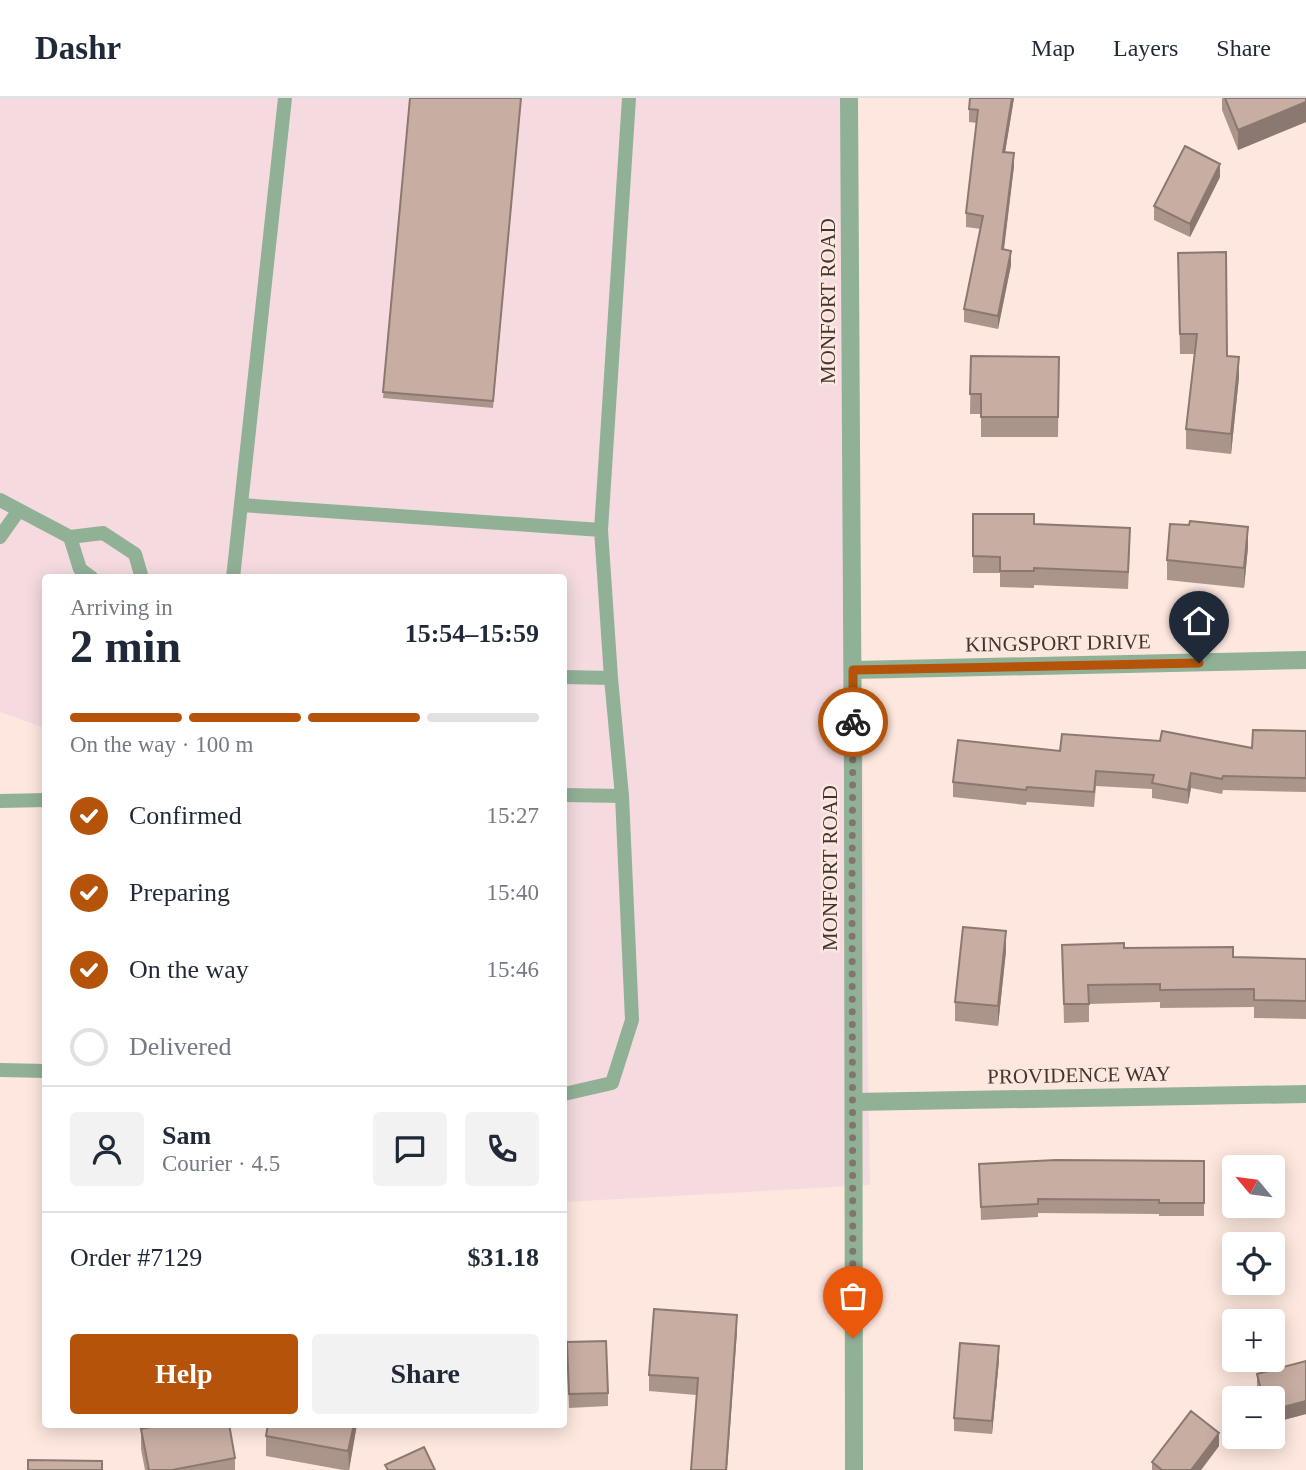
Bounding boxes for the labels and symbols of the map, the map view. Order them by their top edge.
street label: MONFORT ROAD [816,218,840,384]
pin [1169,591,1229,663]
street label: KINGSPORT DRIVE [965,629,1151,657]
courier [818,687,888,757]
street label: MONFORT ROAD [818,785,842,951]
street label: PROVIDENCE WAY [987,1061,1171,1089]
north arrow [1222,1155,1284,1218]
pin [823,1266,883,1338]

